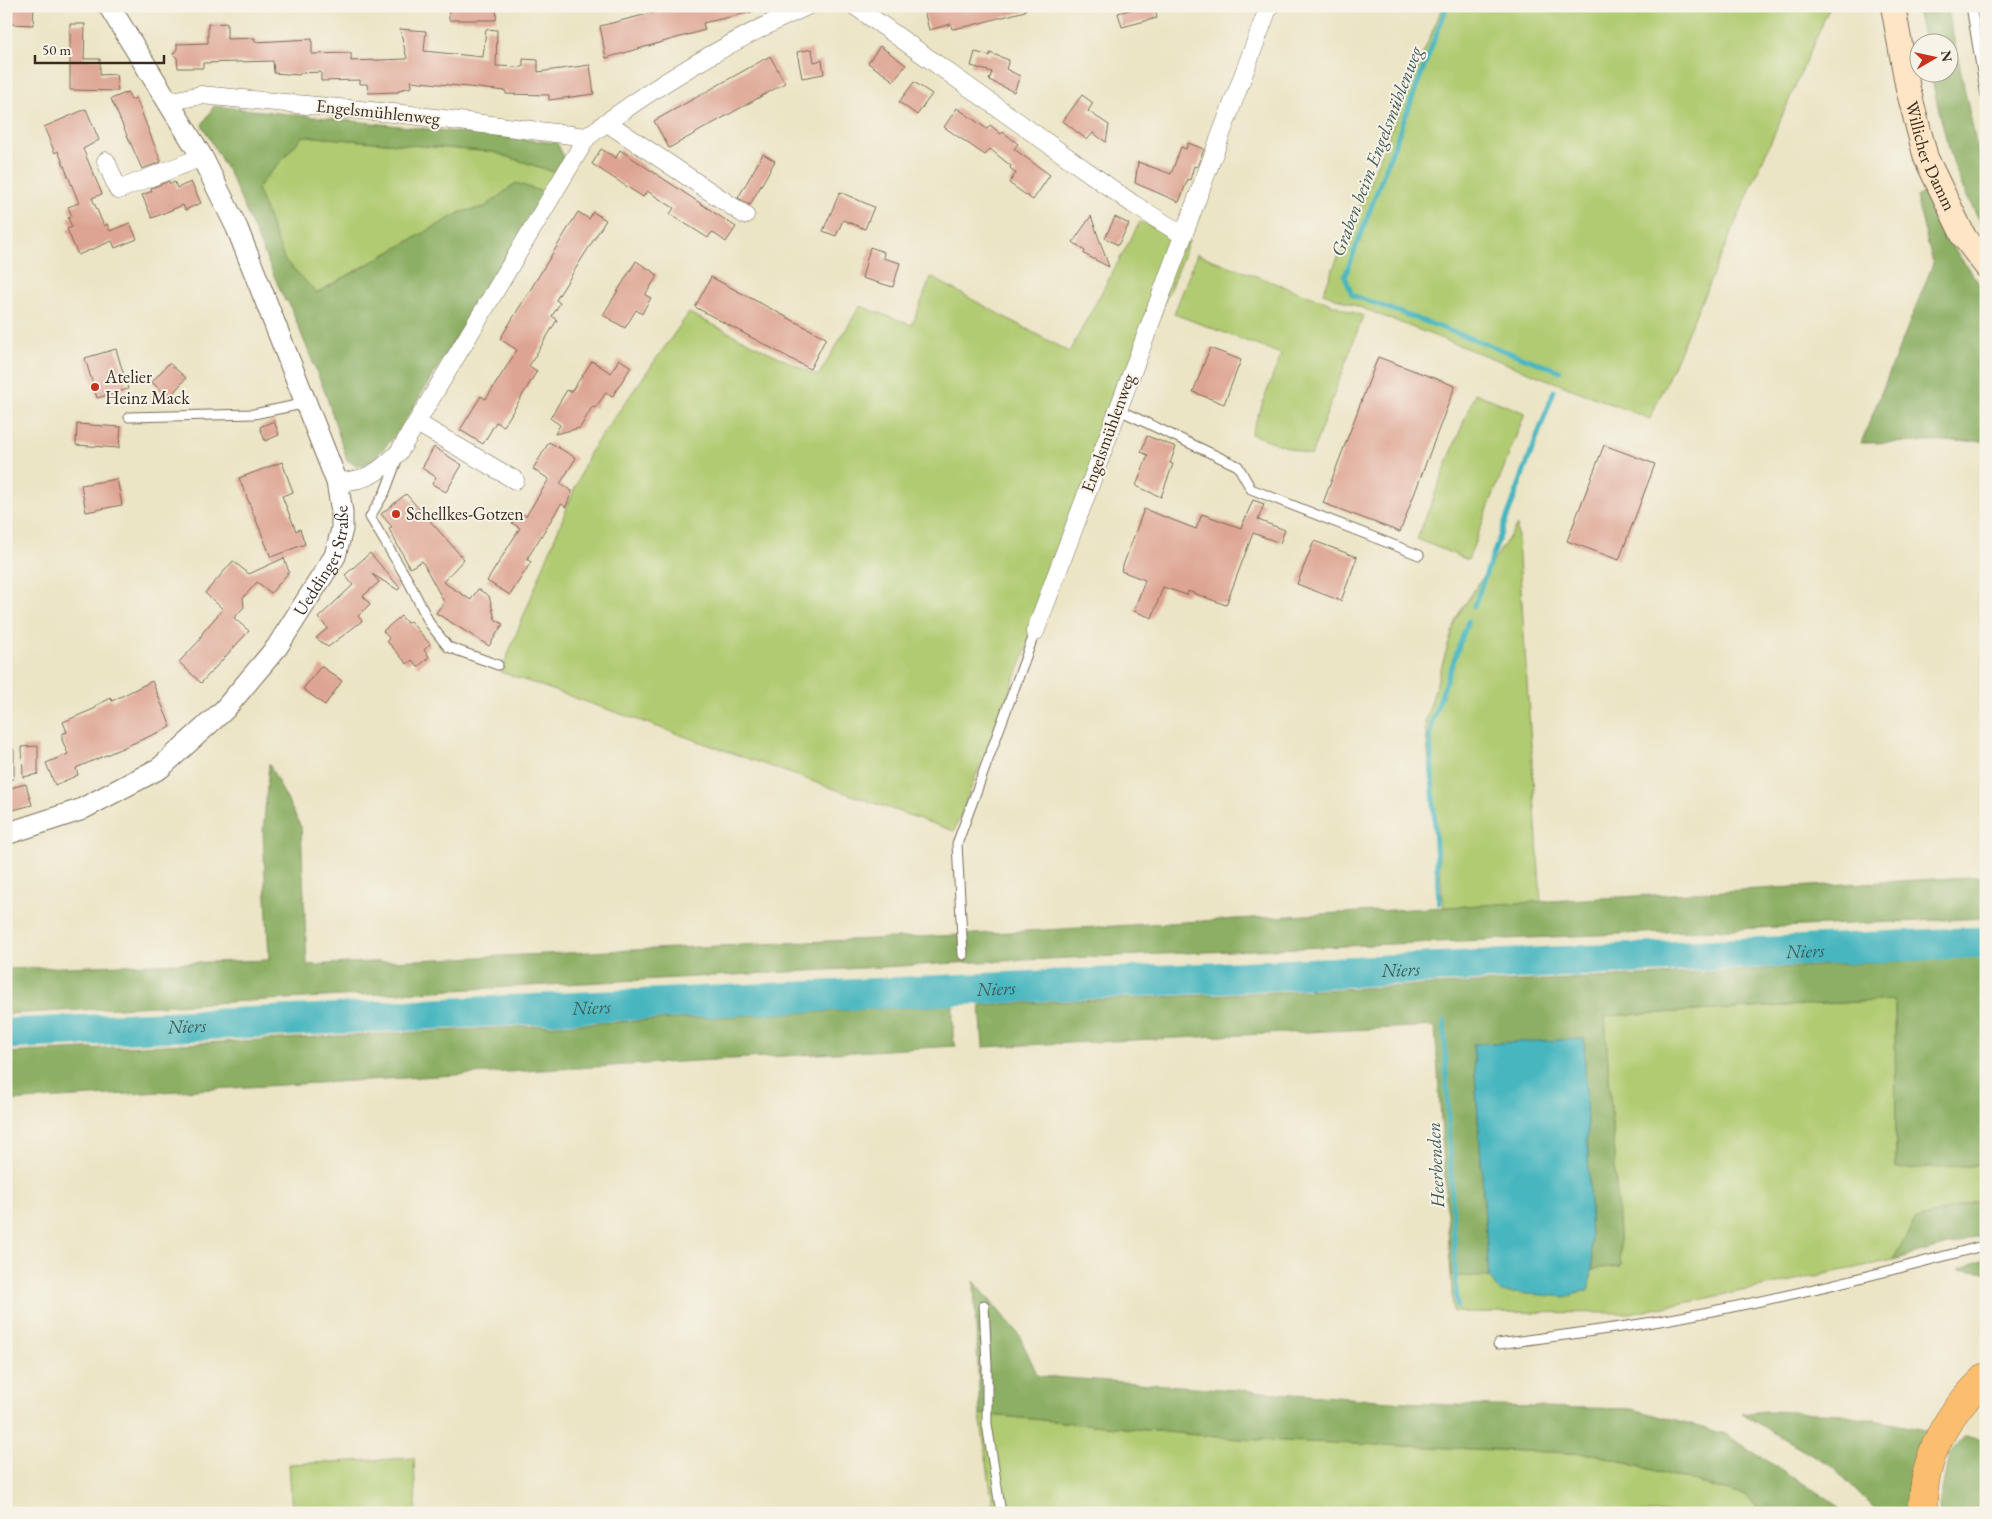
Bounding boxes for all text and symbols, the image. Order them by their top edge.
scale bar [35,32,164,64]
north arrow [1910,32,1960,82]
text: 50 m [42,40,71,59]
water label: Graben beim Engelsmühlenweg [1325,41,1429,260]
text: N [1937,49,1957,64]
street label: Engelsmühlenweg [315,94,441,129]
street label: Willicher Damm [1901,98,1962,214]
place label: Atelier Heinz Mack [104,365,190,409]
street label: Engelsmühlenweg [1075,370,1140,495]
marker: Atelier Heinz Mack [89,381,101,393]
place label: Schellkes-Gotzen [406,502,524,525]
street label: Ueddinger Straße [288,504,353,620]
marker: Schellkes-Gotzen [390,508,402,520]
water label: Niers [1784,937,1826,964]
water label: Niers [1380,956,1421,983]
water label: Niers [975,975,1017,1002]
water label: Niers [570,994,612,1021]
water label: Niers [166,1013,208,1040]
water label: Heerbenden [1421,1122,1450,1209]

